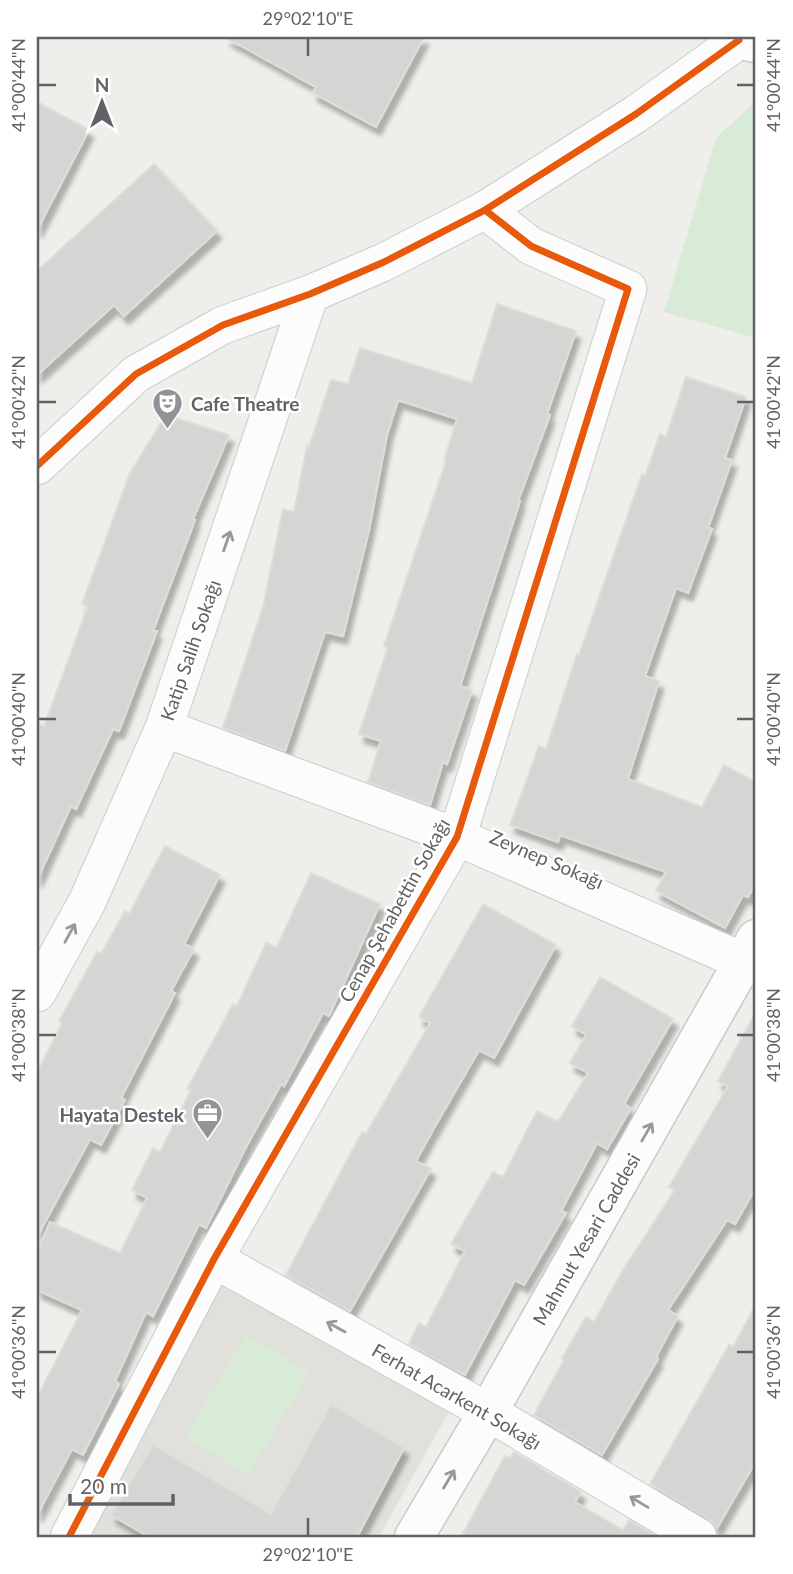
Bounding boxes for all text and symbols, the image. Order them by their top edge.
text: 29°02'10"E [263,7,353,29]
text: 41°00'44"N [7,38,29,132]
text: 41°00'44"N [762,38,784,132]
north arrow [66,66,136,136]
text: N [95,73,109,96]
text: 41°00'42"N [7,355,29,449]
text: 41°00'42"N [762,355,784,449]
theatre icon: Cafe Theatre [151,386,185,430]
place label: Cafe Theatre [191,392,299,415]
one-way arrow [222,530,234,552]
street label: Katip Salih Sokağı [155,576,225,724]
text: 41°00'40"N [7,672,29,766]
text: 41°00'40"N [762,672,784,766]
street label: Cenap Şehabettin Sokağı [334,814,454,1006]
street label: Zeynep Sokağı [487,825,607,893]
one-way arrow [64,923,77,944]
text: 41°00'38"N [7,988,29,1082]
text: 41°00'38"N [762,988,784,1082]
office icon: Hayata Destek [190,1097,224,1141]
place label: Hayata Destek [59,1103,185,1126]
one-way arrow [640,1123,654,1143]
street label: Mahmut Yesari Caddesi [527,1149,645,1329]
text: 41°00'36"N [7,1305,29,1399]
text: 41°00'36"N [762,1305,784,1399]
one-way arrow [326,1320,347,1333]
street label: Ferhat Acarkent Sokağı [368,1338,546,1454]
scale bar [70,1462,173,1506]
one-way arrow [442,1469,456,1489]
text: 20 m [80,1473,127,1498]
one-way arrow [630,1495,650,1509]
text: 29°02'10"E [263,1543,353,1565]

